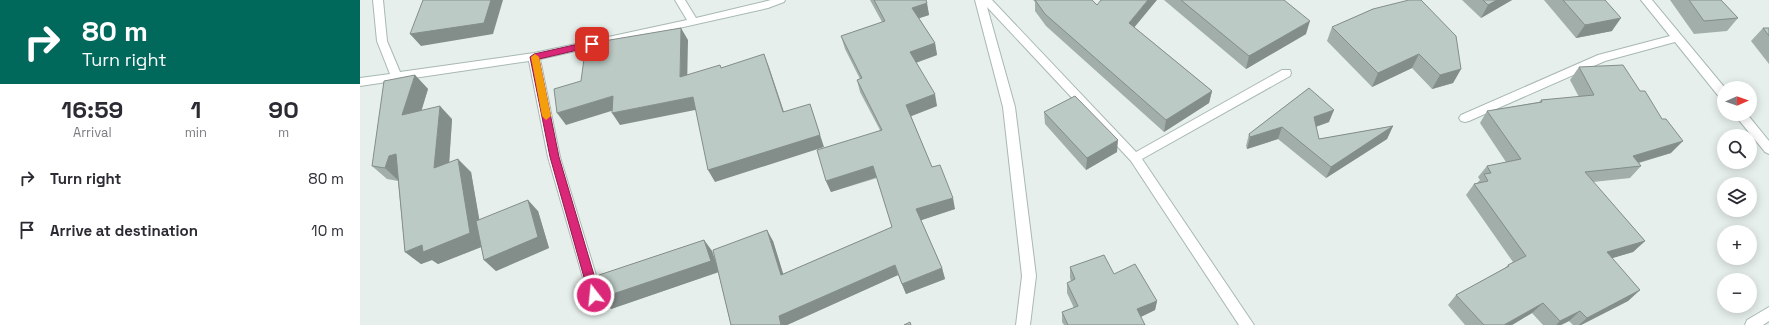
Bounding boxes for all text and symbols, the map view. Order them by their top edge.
text: 80 m [82,13,148,49]
icon: right [16,16,68,68]
pin [575,27,609,61]
icon: arrive [581,33,603,55]
text: Turn right [82,48,166,71]
north arrow [1717,81,1757,121]
map controls [1717,81,1757,313]
text: 16:59 [61,94,123,125]
text: 1 [190,94,201,125]
text: 90 [268,94,299,125]
text: Arrival [73,124,112,141]
text: min [185,124,207,141]
text: m [278,124,289,141]
button: search [1717,129,1757,169]
icon: right [16,167,38,189]
text: Turn right [50,169,121,188]
text: 80 m [308,169,344,188]
button: layers [1717,177,1757,217]
icon: arrive [16,219,38,241]
text: Arrive at destination [50,221,198,240]
text: 10 m [311,221,344,240]
button: + [1717,225,1757,265]
button: − [1717,273,1757,313]
position arrow [573,274,615,316]

